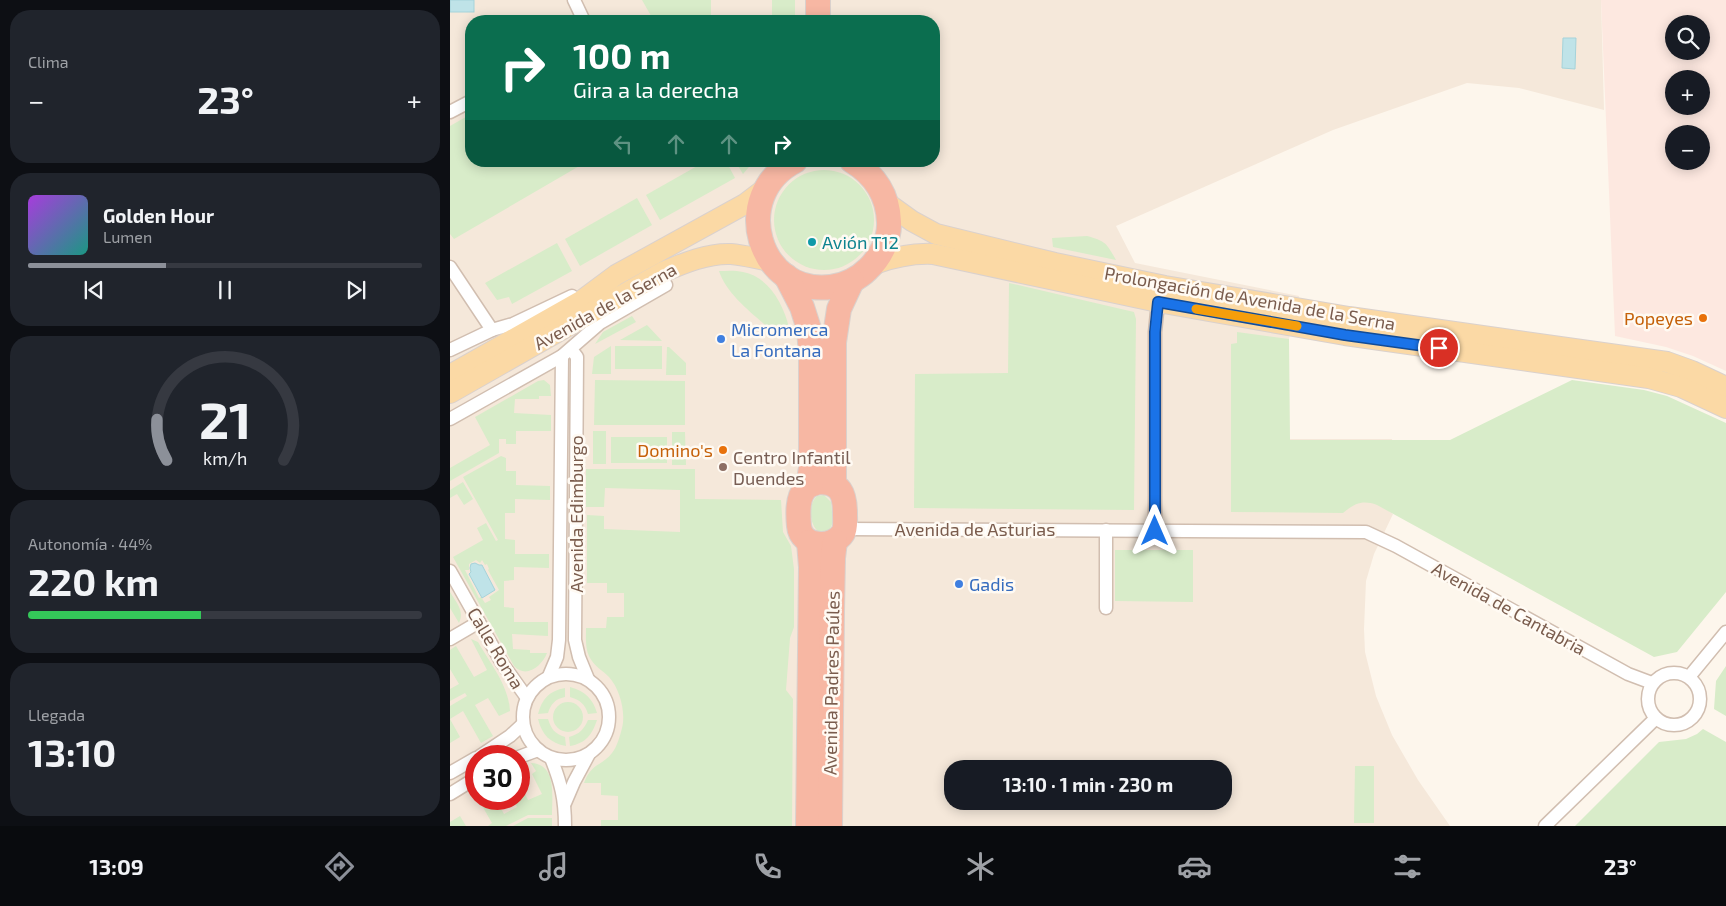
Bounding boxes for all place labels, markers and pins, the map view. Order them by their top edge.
place label: Avión T12 [822,231,899,253]
marker: Avión T12 [806,236,818,248]
place label: Popeyes [1624,307,1693,329]
marker: Popeyes [1697,312,1709,324]
place label: Micromerca La Fontana [731,318,828,361]
pin [1418,327,1460,369]
marker: Micromerca La Fontana [715,333,727,345]
place label: Domino's [637,439,713,461]
marker: Domino's [717,444,729,456]
place label: Centro Infantil Duendes [733,446,851,489]
marker: Centro Infantil Duendes [717,461,729,473]
place label: Gadis [969,573,1014,595]
marker: Gadis [953,578,965,590]

